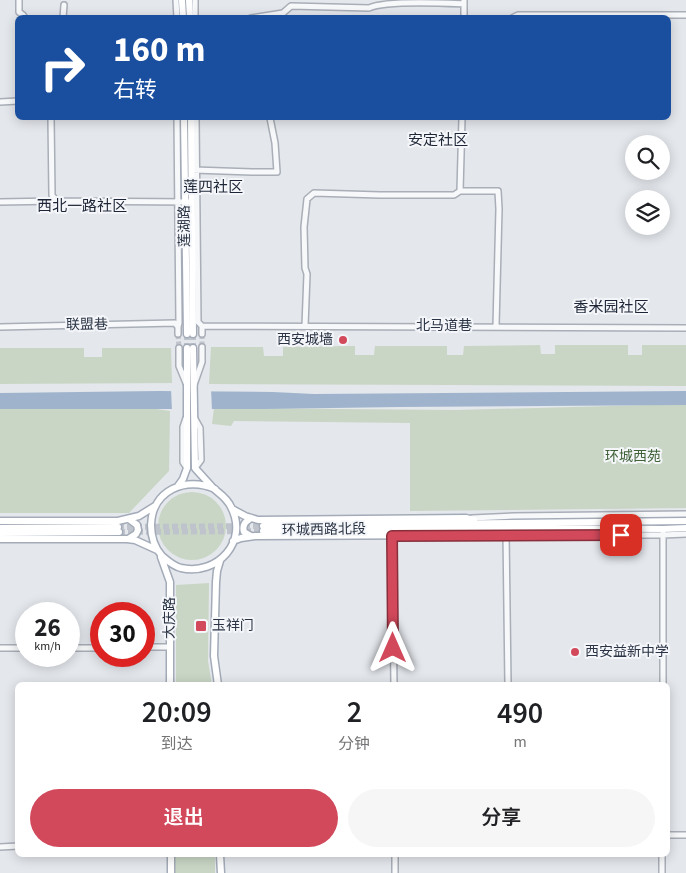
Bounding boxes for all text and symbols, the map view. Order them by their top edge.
text: 160 m [113,25,205,75]
icon: right [30,35,95,100]
text: 右转 [113,74,157,106]
district label: 安定社区 [408,130,468,151]
map controls [625,135,670,235]
button: search [625,135,670,180]
district label: 莲四社区 [183,177,243,198]
button: layers [625,190,670,235]
district label: 西北一路社区 [37,196,127,217]
street label: 莲湖路 [175,205,195,247]
district label: 香米园社区 [573,297,649,318]
street label: 联盟巷 [66,315,108,335]
street label: 北马道巷 [416,316,472,336]
place label: 西安城墙 [277,330,333,350]
marker: 西安城墙 [337,334,349,346]
park label: 环城西苑 [605,447,661,467]
pin [600,514,642,556]
street label: 环城西路北段 [282,519,366,541]
icon: arrive [607,521,635,549]
street label: 大庆路 [160,597,180,639]
speed limit sign: 30 [90,602,155,667]
text: 26 [34,610,61,646]
place label: 玉祥门 [212,616,254,636]
marker: 玉祥门 [194,619,208,633]
position arrow [366,621,418,673]
text: km/h [34,638,61,655]
place label: 西安益新中学 [585,642,669,662]
marker: 西安益新中学 [569,646,581,658]
text: 20:09 [142,691,212,734]
text: 2 [347,691,362,734]
text: 490 [497,692,543,735]
text: m [514,731,527,753]
text: 到达 [161,733,193,755]
text: 分钟 [338,733,370,755]
button: 退出 [30,789,338,847]
button: 分享 [348,789,655,847]

